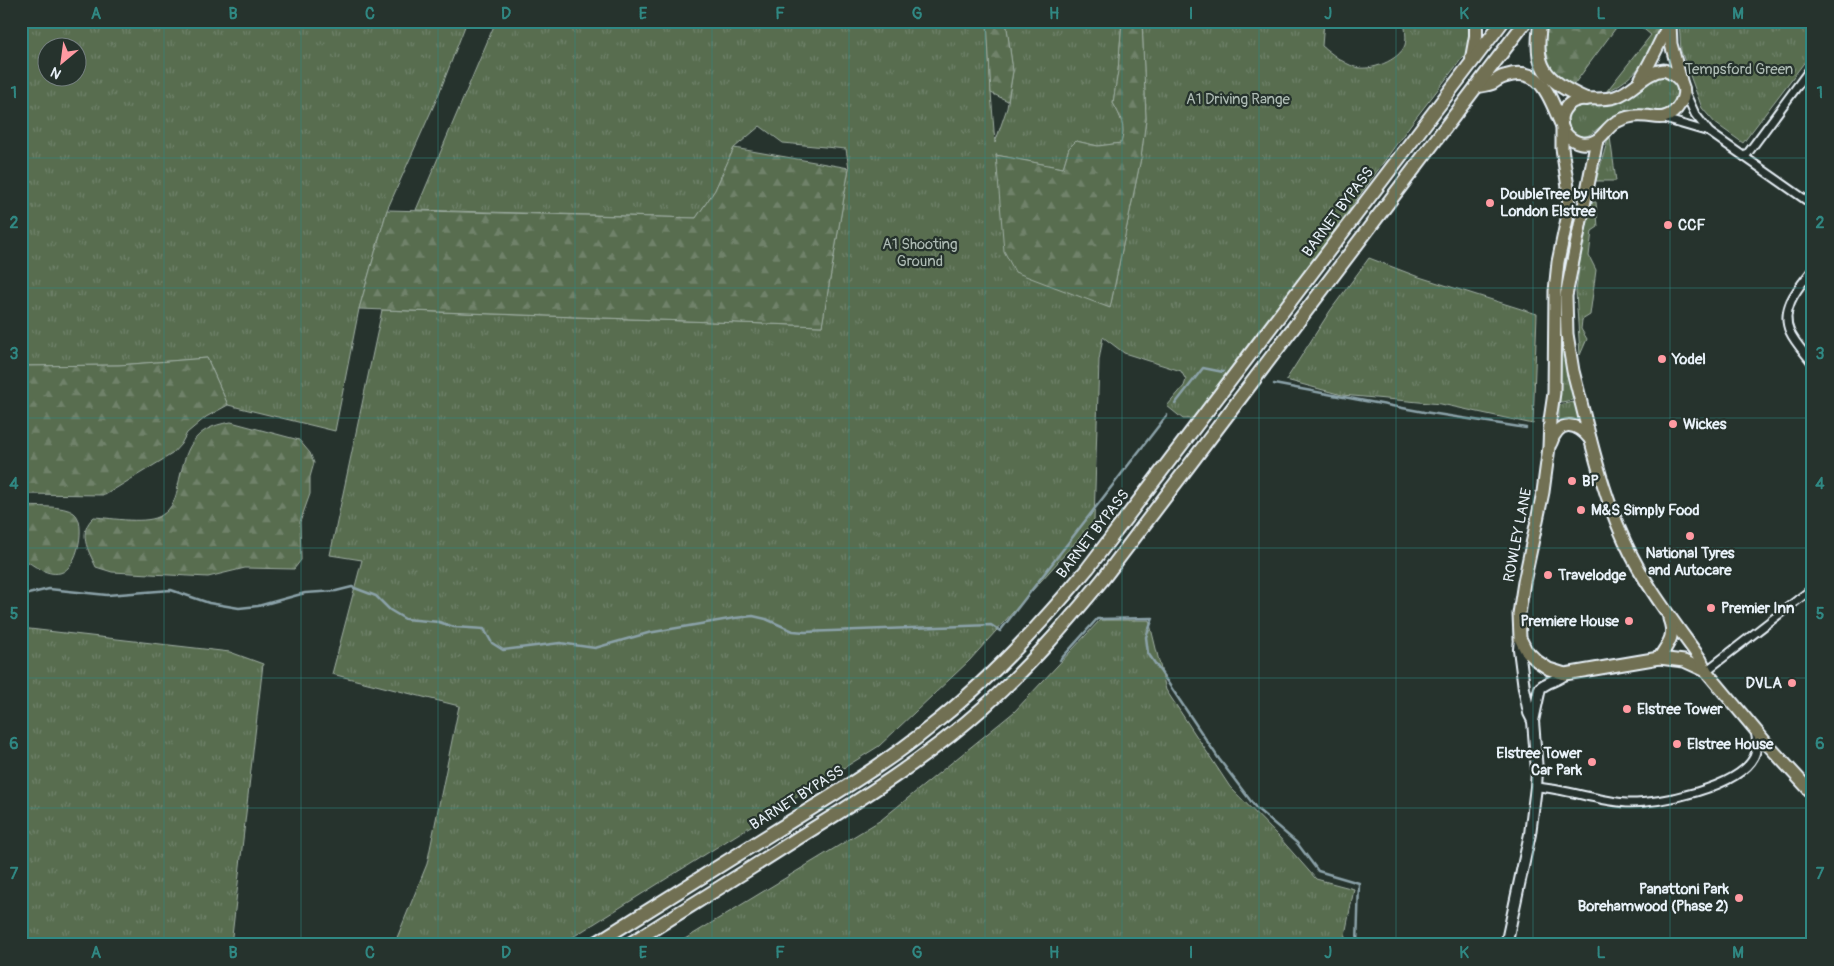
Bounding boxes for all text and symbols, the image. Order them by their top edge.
text: A [91,4,102,24]
text: B [228,4,238,24]
text: C [365,4,375,24]
text: D [501,4,511,24]
text: E [639,4,648,24]
text: F [775,4,785,24]
text: G [912,4,923,24]
text: H [1049,4,1059,24]
text: I [1189,4,1193,24]
text: J [1324,4,1332,24]
text: K [1459,4,1469,24]
text: L [1596,4,1606,24]
text: M [1732,4,1744,24]
north arrow [38,38,88,88]
park label: Tempsford Green [1685,60,1793,79]
text: N [48,63,64,83]
text: 1 [11,83,17,103]
text: 1 [1817,83,1823,103]
park label: A1 Driving Range [1186,90,1291,109]
street label: BARNET BYPASS [1298,163,1378,261]
place label: DoubleTree by Hilton London Elstree [1500,185,1629,221]
marker: DoubleTree by Hilton London Elstree [1484,197,1496,209]
text: 2 [10,213,19,233]
text: 2 [1816,213,1825,233]
place label: CCF [1678,216,1706,235]
marker: CCF [1662,219,1674,231]
park label: A1 Shooting Ground [882,235,958,271]
text: 3 [10,344,19,364]
text: 3 [1816,344,1825,364]
place label: Yodel [1671,350,1706,369]
marker: Yodel [1656,353,1668,365]
place label: Wickes [1683,415,1727,434]
marker: Wickes [1667,418,1679,430]
place label: BP [1582,472,1599,491]
text: 4 [9,474,19,494]
text: 4 [1815,474,1825,494]
marker: BP [1566,475,1578,487]
street label: BARNET BYPASS [1052,486,1134,582]
street label: ROWLEY LANE [1500,486,1536,584]
place label: M&S Simply Food [1591,501,1700,520]
marker: M&S Simply Food [1575,504,1587,516]
marker: National Tyres and Autocare [1684,530,1696,542]
place label: National Tyres and Autocare [1645,544,1735,580]
place label: Travelodge [1557,566,1627,585]
marker: Travelodge [1542,569,1554,581]
place label: Premier Inn [1721,599,1795,618]
marker: Premier Inn [1705,602,1717,614]
text: 5 [10,604,19,624]
text: 5 [1816,604,1825,624]
place label: Premiere House [1520,612,1620,631]
marker: Premiere House [1623,615,1635,627]
place label: DVLA [1745,674,1782,693]
marker: DVLA [1786,677,1798,689]
place label: Elstree Tower [1637,700,1723,719]
marker: Elstree Tower [1621,703,1633,715]
text: 6 [9,734,19,754]
text: 6 [1815,734,1825,754]
place label: Elstree House [1687,735,1774,754]
marker: Elstree House [1671,738,1683,750]
place label: Elstree Tower Car Park [1496,744,1583,780]
marker: Elstree Tower Car Park [1586,756,1598,768]
street label: BARNET BYPASS [746,761,848,835]
text: 7 [10,864,19,884]
text: 7 [1816,864,1825,884]
place label: Panattoni Park Borehamwood (Phase 2) [1578,880,1730,916]
marker: Panattoni Park Borehamwood (Phase 2) [1733,892,1745,904]
text: A [91,943,102,963]
text: B [228,943,238,963]
text: C [365,943,375,963]
text: D [501,943,511,963]
text: E [639,943,648,963]
text: F [775,943,785,963]
text: G [912,943,923,963]
text: H [1049,943,1059,963]
text: I [1189,943,1193,963]
text: J [1324,943,1332,963]
text: K [1459,943,1469,963]
text: L [1596,943,1606,963]
text: M [1732,943,1744,963]

